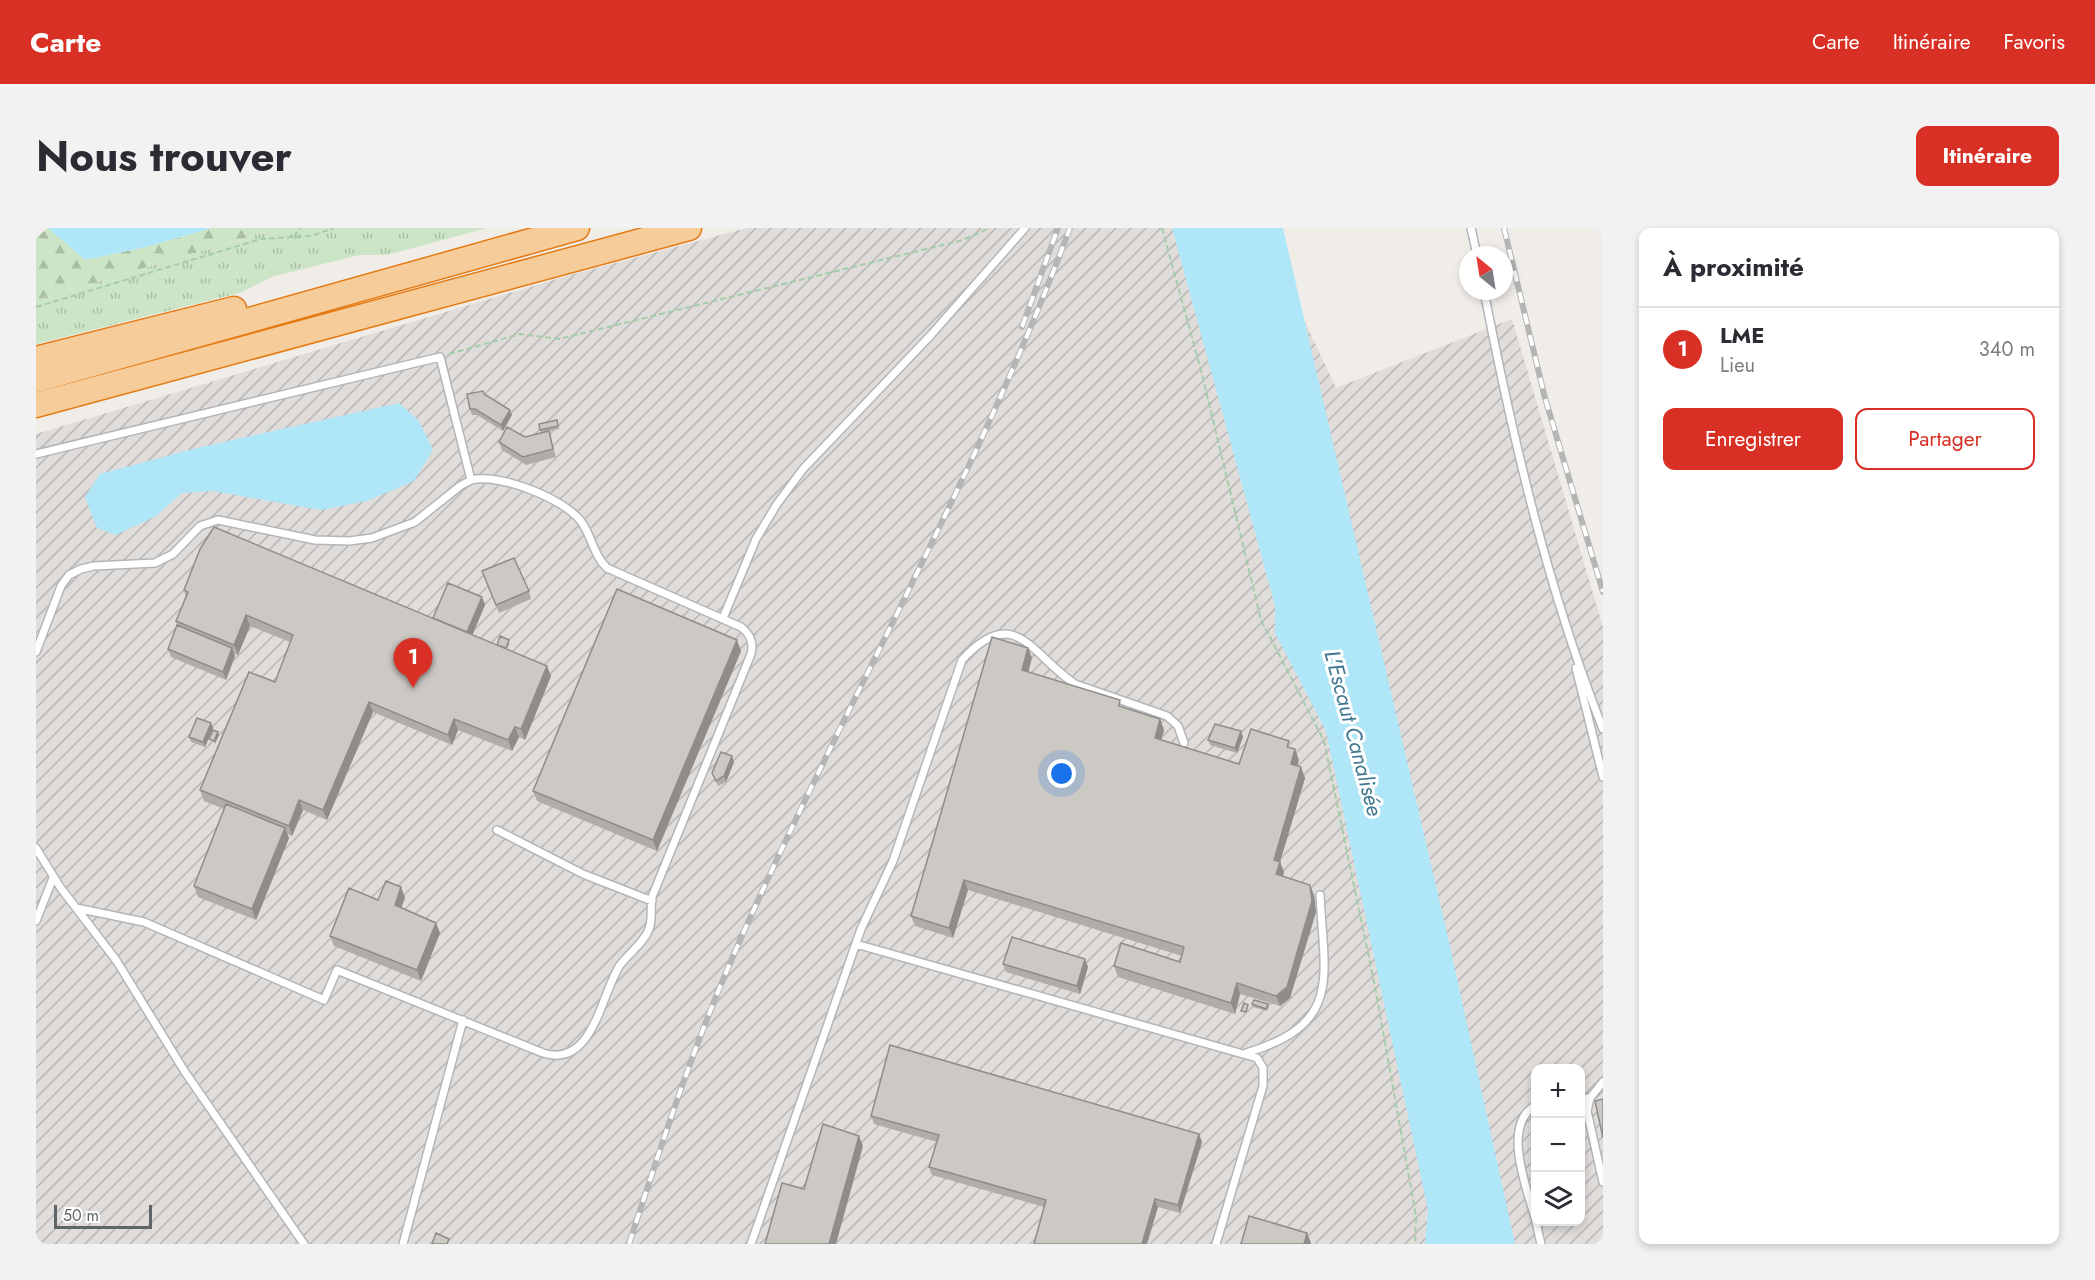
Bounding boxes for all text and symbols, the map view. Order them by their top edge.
text: Carte [30,22,101,63]
text: Carte [1812,27,1860,57]
text: Itinéraire [1893,27,1971,57]
text: Favoris [2004,27,2065,57]
text: Nous trouver [36,126,292,187]
button: Itinéraire [1916,126,2059,186]
north arrow [1459,246,1513,300]
text: À proximité [1663,248,1804,286]
text: LME [1720,319,1764,351]
text: 1 [1677,335,1688,364]
text: 340 m [1979,335,2035,364]
text: Lieu [1720,351,1755,380]
button: Enregistrer [1663,408,1843,470]
button: Partager [1855,408,2035,470]
pin: 1 [394,638,433,688]
water label: L'Escaut Canalisée [1316,646,1392,820]
your location [1047,759,1076,788]
map controls [1531,1064,1585,1226]
button: + [1531,1064,1585,1118]
button: − [1531,1118,1585,1172]
button: layers [1531,1172,1585,1226]
scale bar [54,1202,152,1230]
text: 50 m [63,1204,99,1227]

